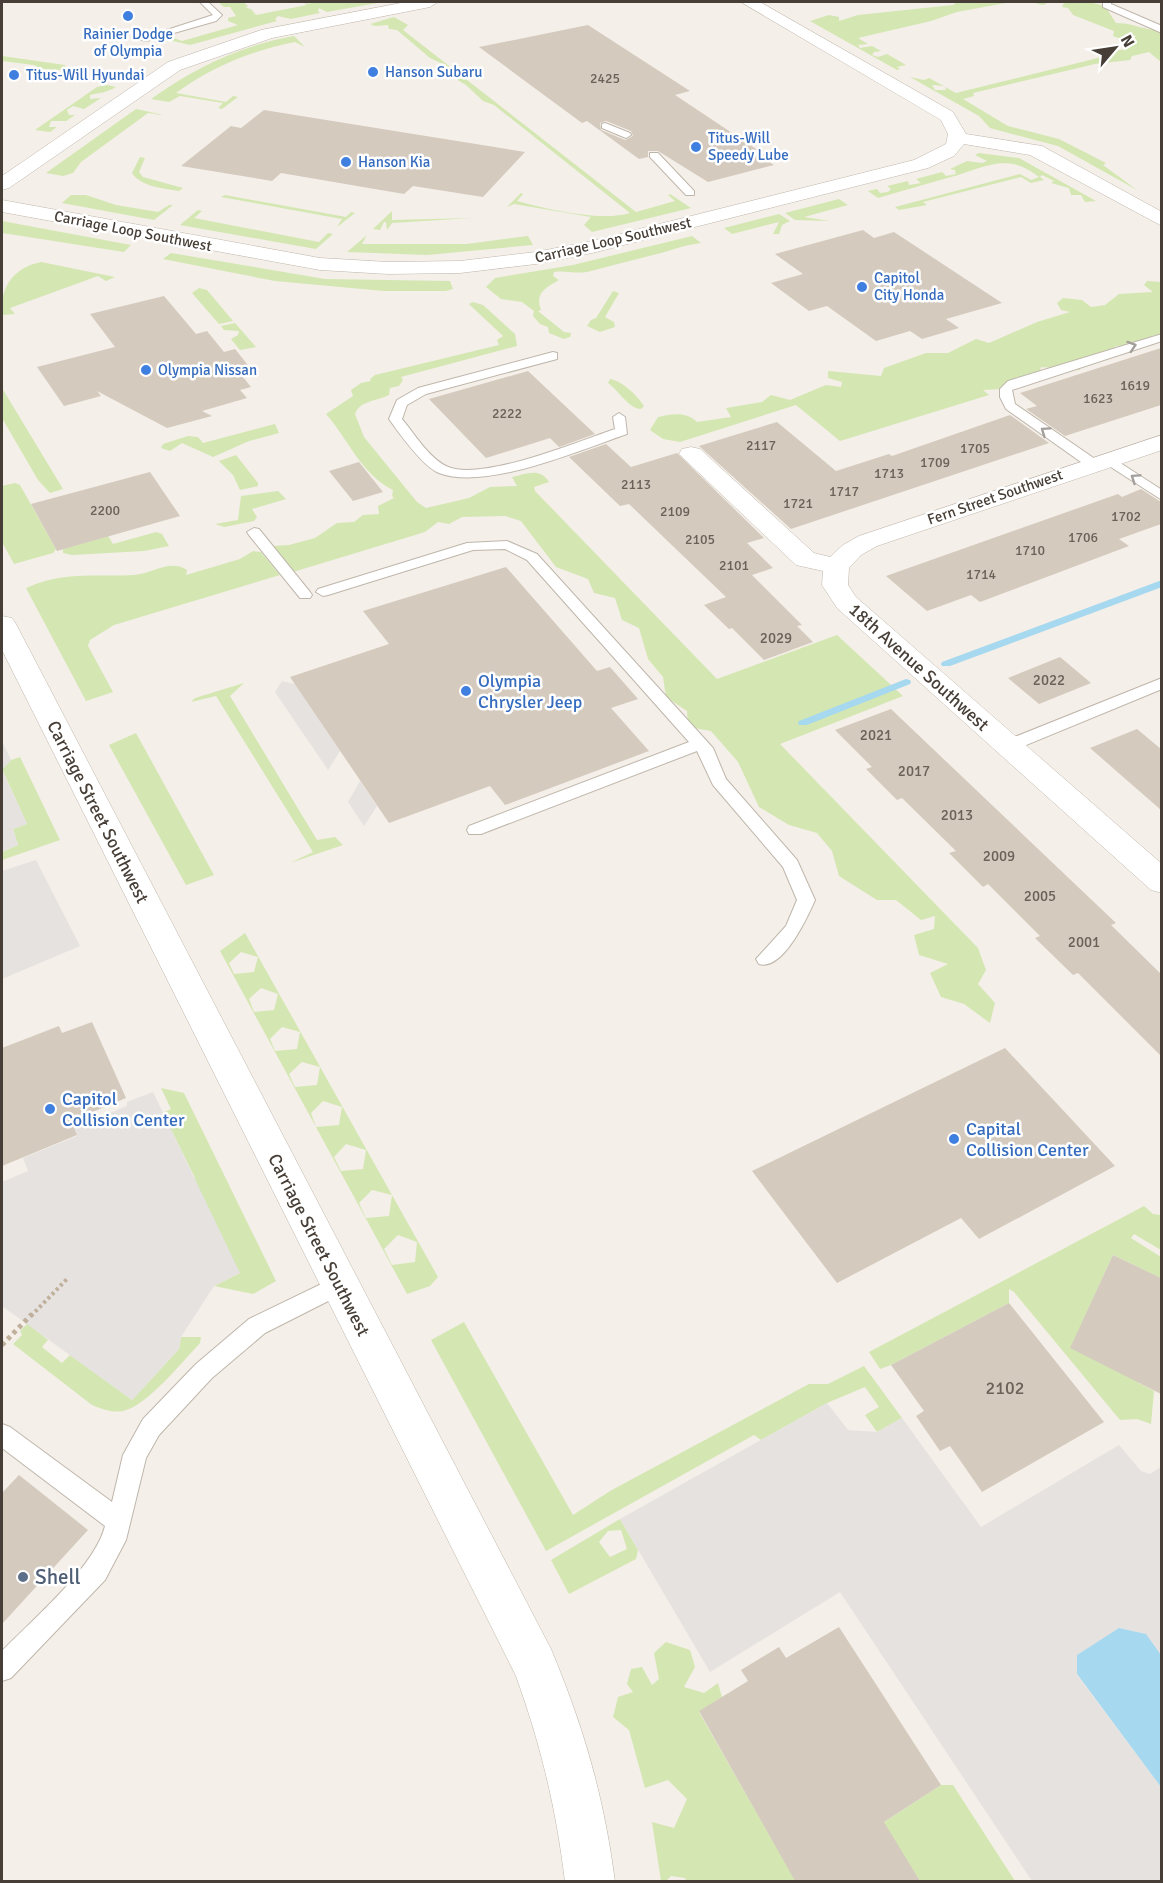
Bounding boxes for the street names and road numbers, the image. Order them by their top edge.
street label: Carriage Loop Southwest [53,207,213,255]
street label: Carriage Loop Southwest [533,213,693,267]
street label: Fern Street Southwest [925,465,1065,529]
street label: 18th Avenue Southwest [844,598,994,736]
street label: Carriage Street Southwest [42,717,154,907]
street label: Carriage Street Southwest [263,1150,375,1340]

